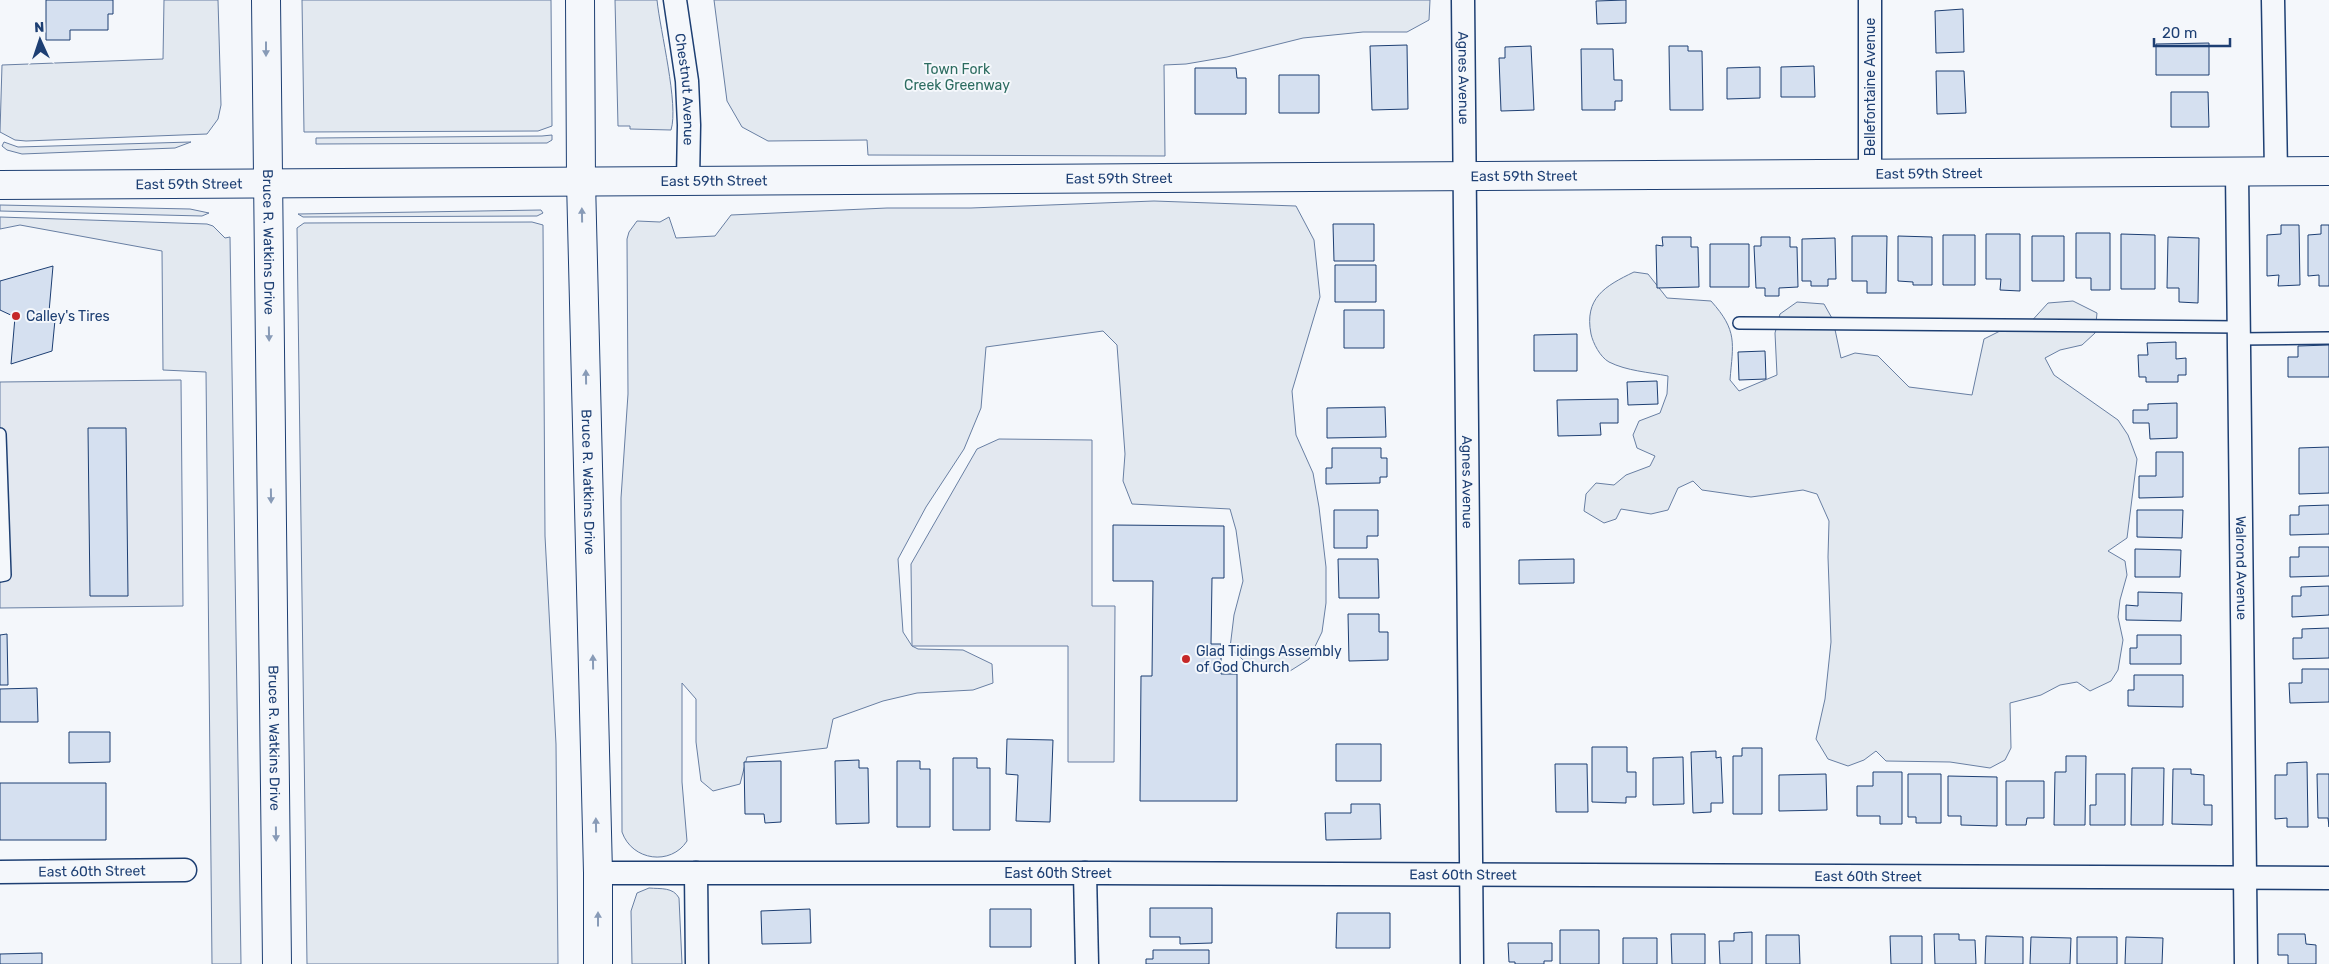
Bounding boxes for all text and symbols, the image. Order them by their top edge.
north arrow [15,15,65,65]
scale bar [2154,15,2230,47]
street label: Bellefontaine Avenue [1862,18,1879,156]
text: N [34,19,45,36]
text: 20 m [2162,24,2197,42]
street label: Agnes Avenue [1455,31,1473,125]
street label: Chestnut Avenue [672,32,698,146]
one-way arrow [262,41,270,57]
park label: Town Fork Creek Greenway [904,61,1010,94]
street label: East 59th Street [1875,165,1983,182]
street label: East 59th Street [1470,167,1578,185]
street label: Bruce R. Watkins Drive [259,169,278,315]
street label: East 59th Street [1065,169,1173,187]
street label: East 59th Street [660,172,768,190]
street label: East 59th Street [136,175,243,193]
one-way arrow [578,207,586,223]
place label: Calley's Tires [26,308,110,325]
marker: Calley's Tires [10,310,22,322]
one-way arrow [265,326,273,342]
one-way arrow [582,369,590,385]
street label: Bruce R. Watkins Drive [578,409,599,555]
street label: Agnes Avenue [1459,435,1476,529]
one-way arrow [268,488,276,504]
street label: Walrond Avenue [2232,516,2251,620]
place label: Glad Tidings Assembly of God Church [1196,643,1342,676]
marker: Glad Tidings Assembly of God Church [1180,653,1192,665]
one-way arrow [588,654,596,670]
street label: Bruce R. Watkins Drive [265,665,284,811]
one-way arrow [592,816,600,832]
one-way arrow [272,826,280,842]
street label: East 60th Street [38,862,146,880]
street label: East 60th Street [1004,865,1112,882]
street label: East 60th Street [1409,866,1517,883]
street label: East 60th Street [1814,867,1922,885]
one-way arrow [594,910,602,926]

